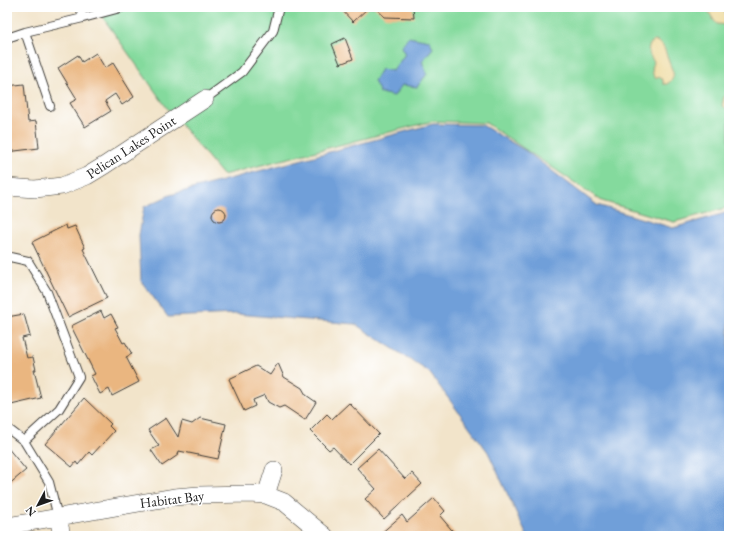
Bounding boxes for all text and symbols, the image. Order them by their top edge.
street label: Pelican Lakes Point [83,111,180,183]
north arrow [18,485,58,525]
street label: Habitat Bay [139,486,206,512]
text: N [22,504,39,520]

